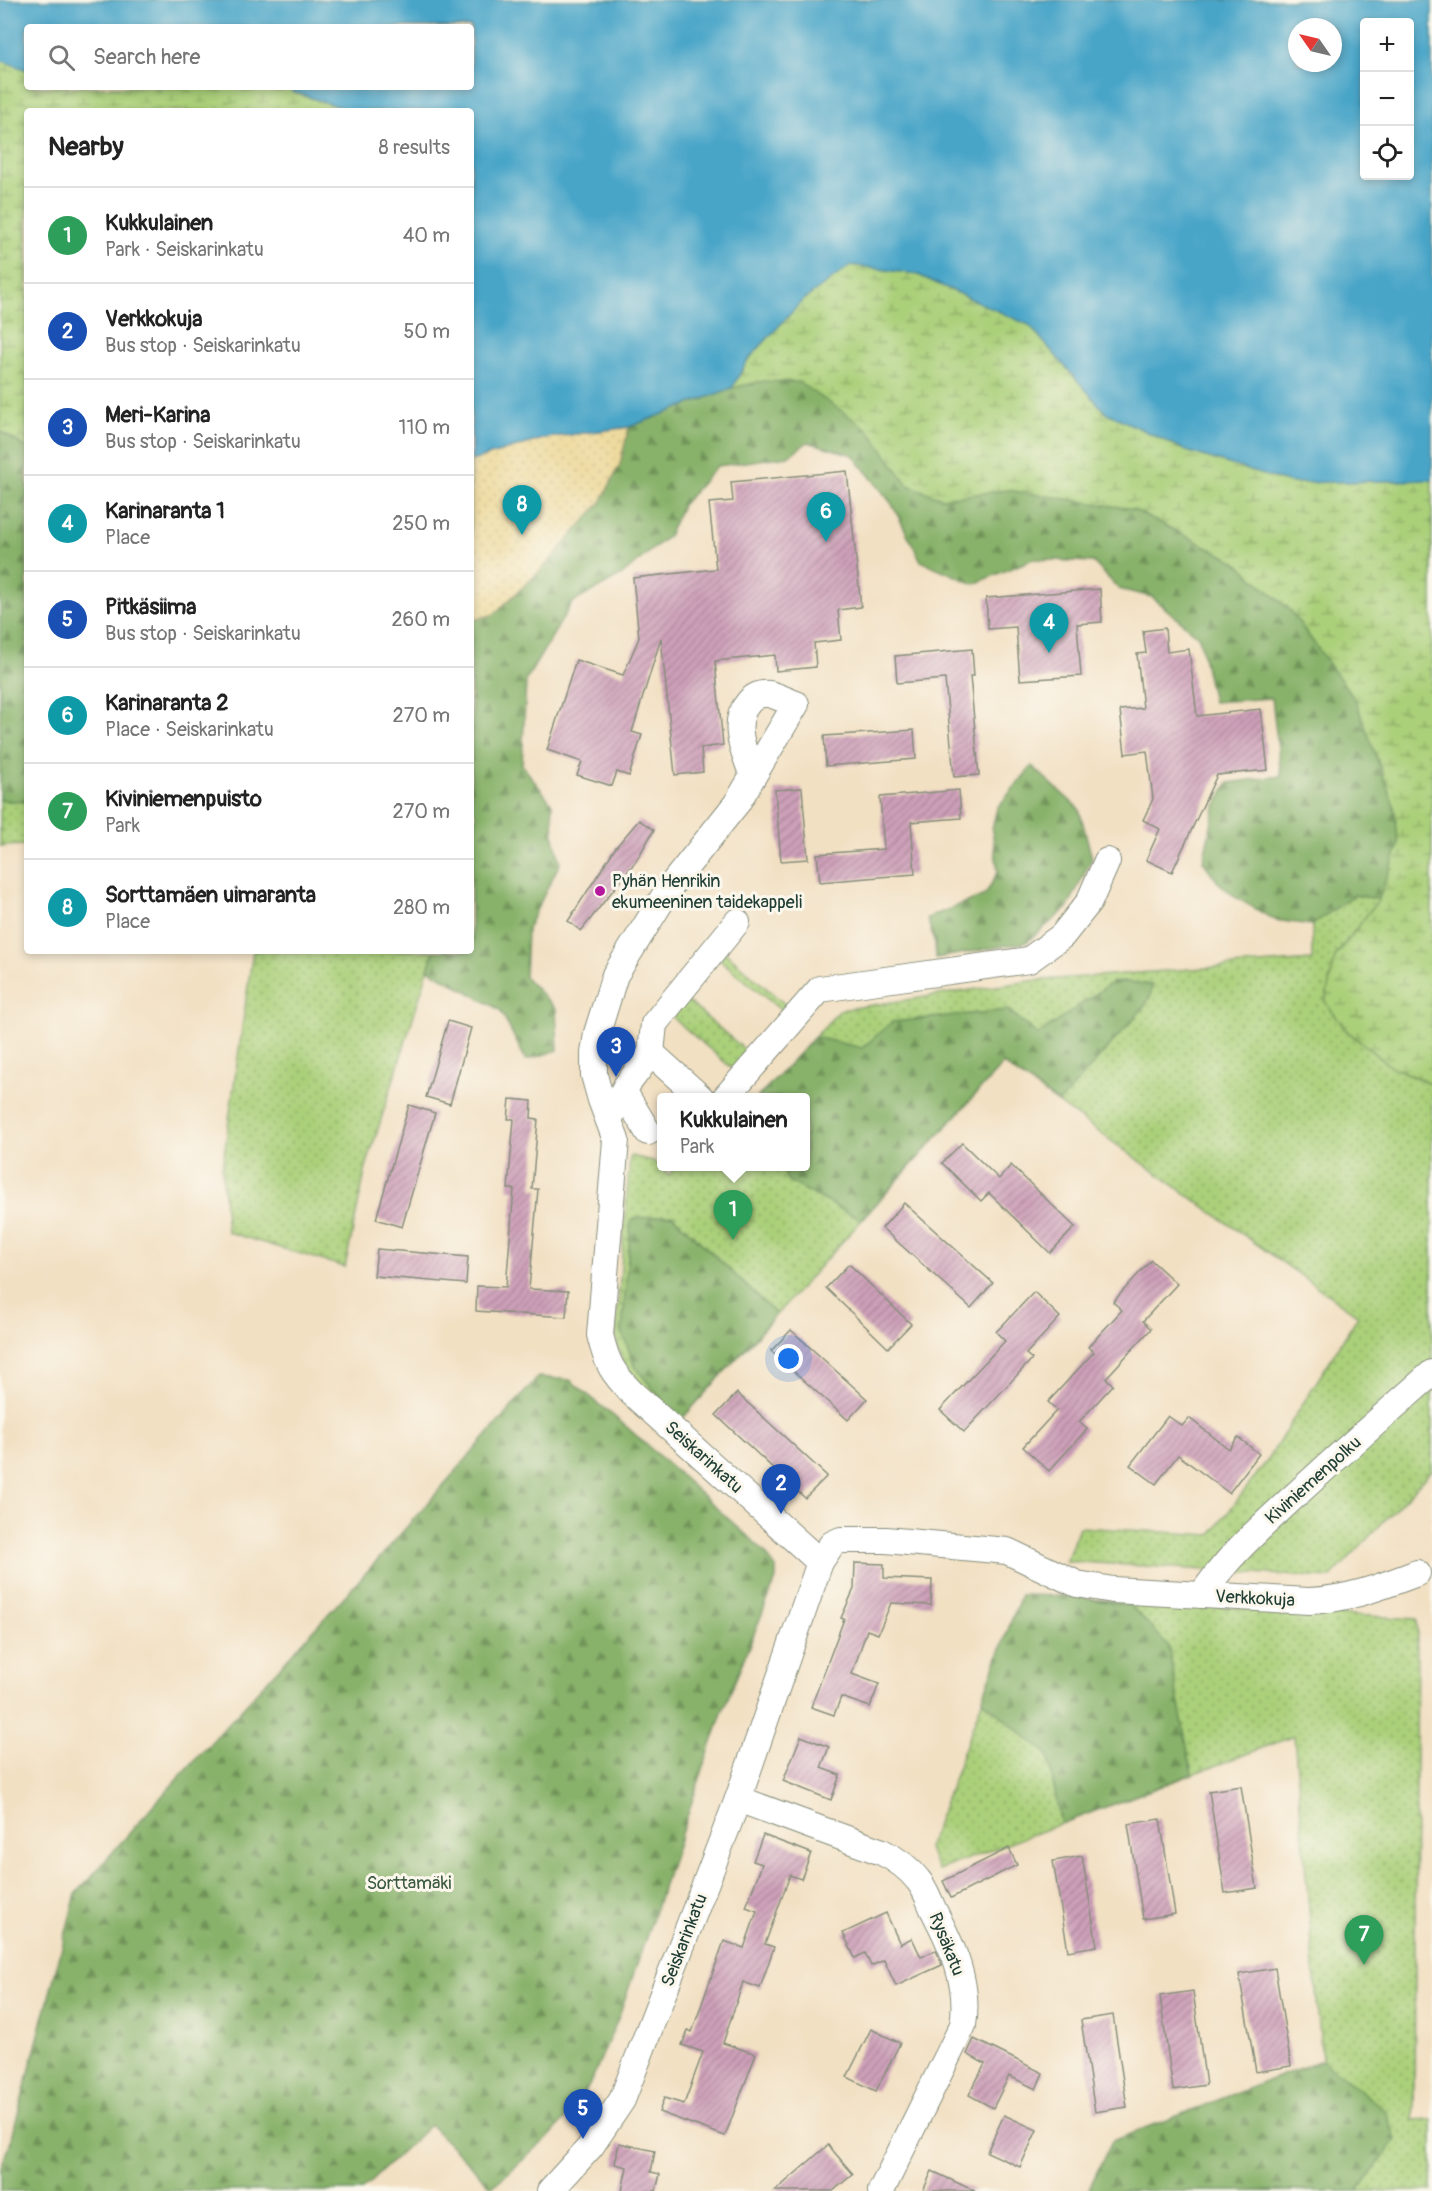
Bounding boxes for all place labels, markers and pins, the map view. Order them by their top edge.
pin: 8 [502,486,542,535]
pin: 6 [806,492,846,542]
pin: 4 [1030,604,1068,653]
place label: Pyhän Henrikin ekumeeninen taidekappeli [612,870,802,914]
marker: Pyhän Henrikin ekumeeninen taidekappeli [593,884,607,898]
pin: 3 [596,1028,636,1077]
pin: 1 [714,1190,752,1240]
pin: 2 [762,1464,800,1514]
pin: 7 [1344,1916,1384,1965]
pin: 5 [564,2090,602,2139]

